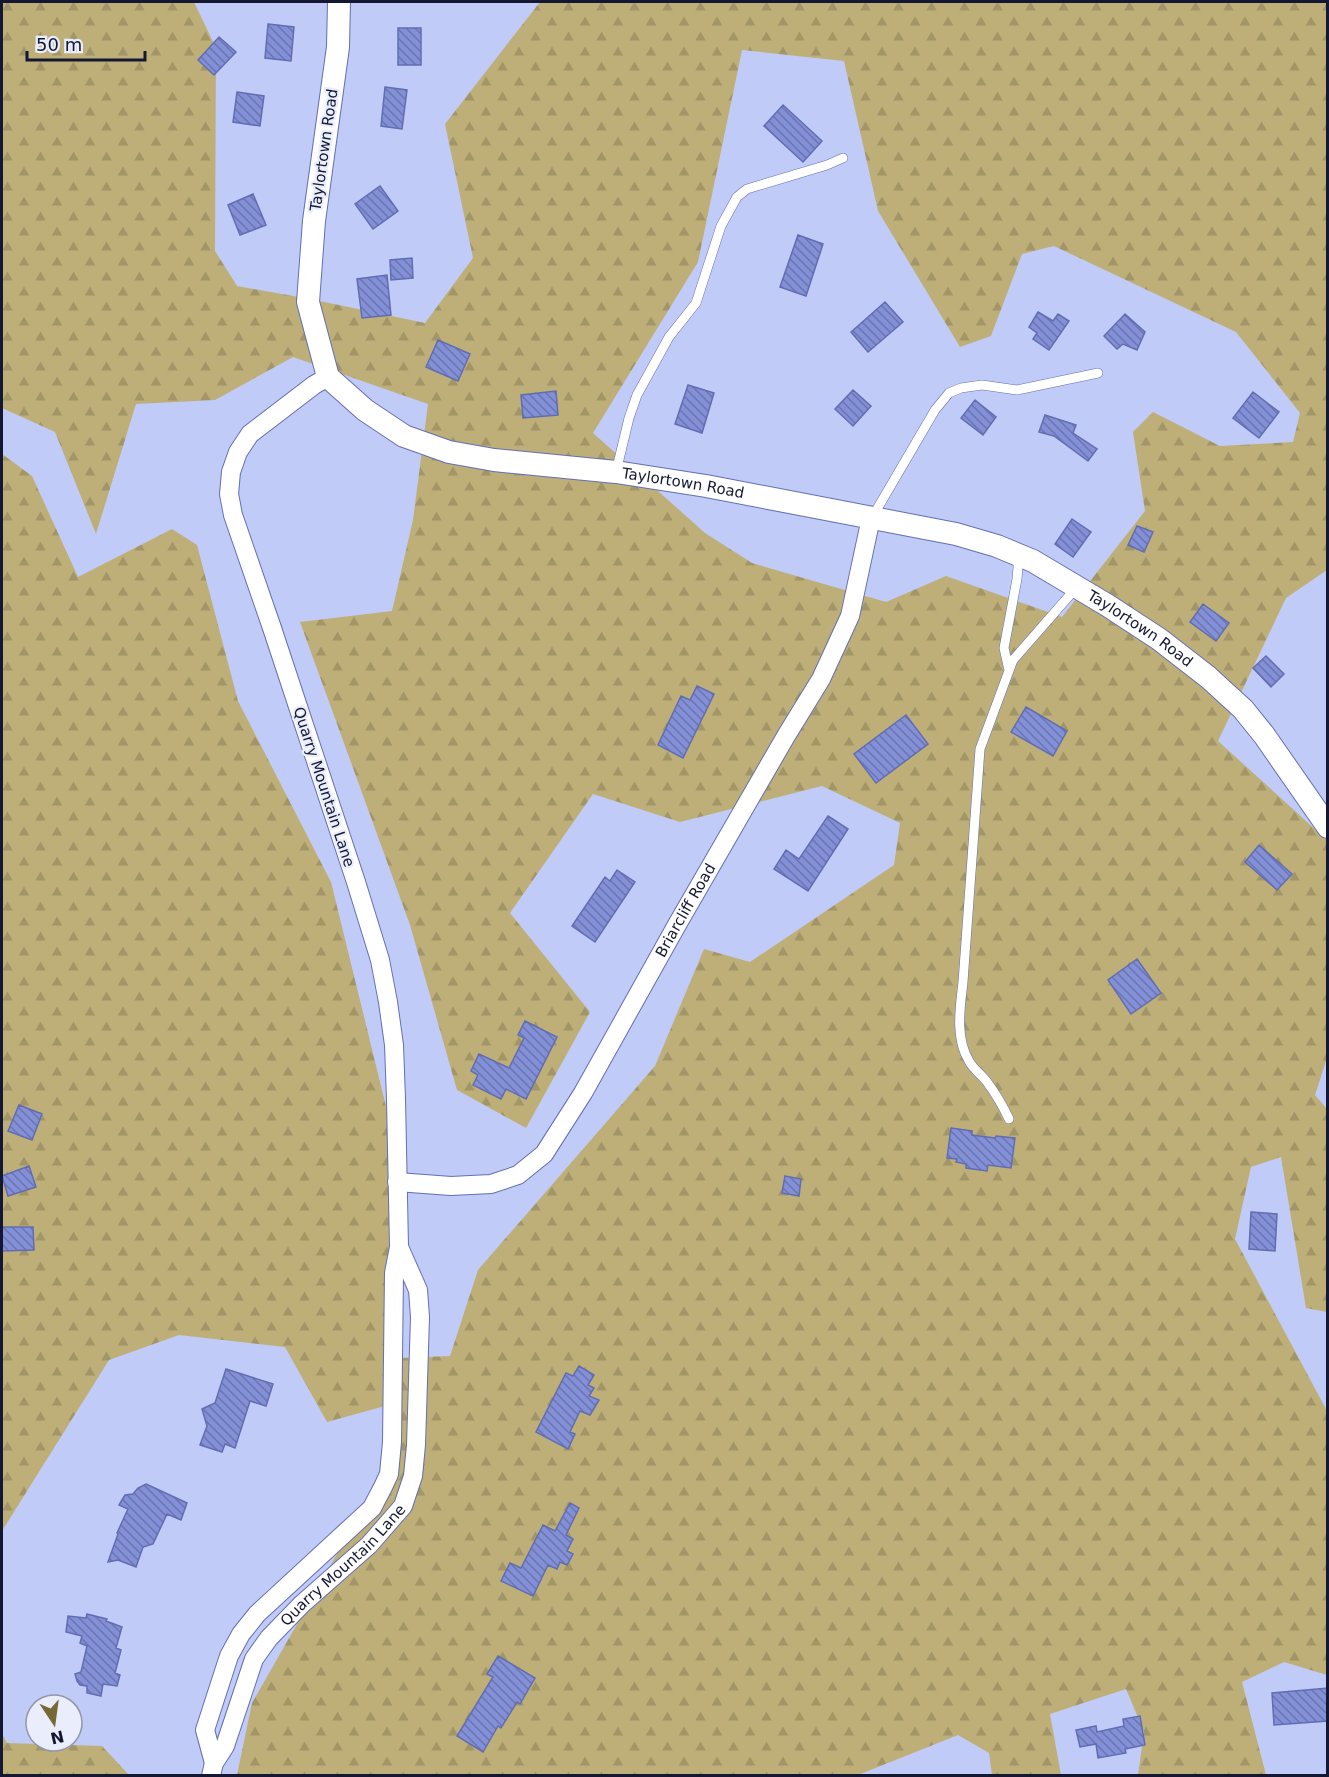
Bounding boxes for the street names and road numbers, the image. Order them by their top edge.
street label: Taylortown Road [306,88,342,213]
street label: Taylortown Road [620,464,746,502]
street label: Taylortown Road [1083,586,1196,671]
street label: Quarry Mountain Lane [290,705,358,869]
street label: Briarcliff Road [652,860,719,960]
street label: Quarry Mountain Lane [277,1501,409,1630]

